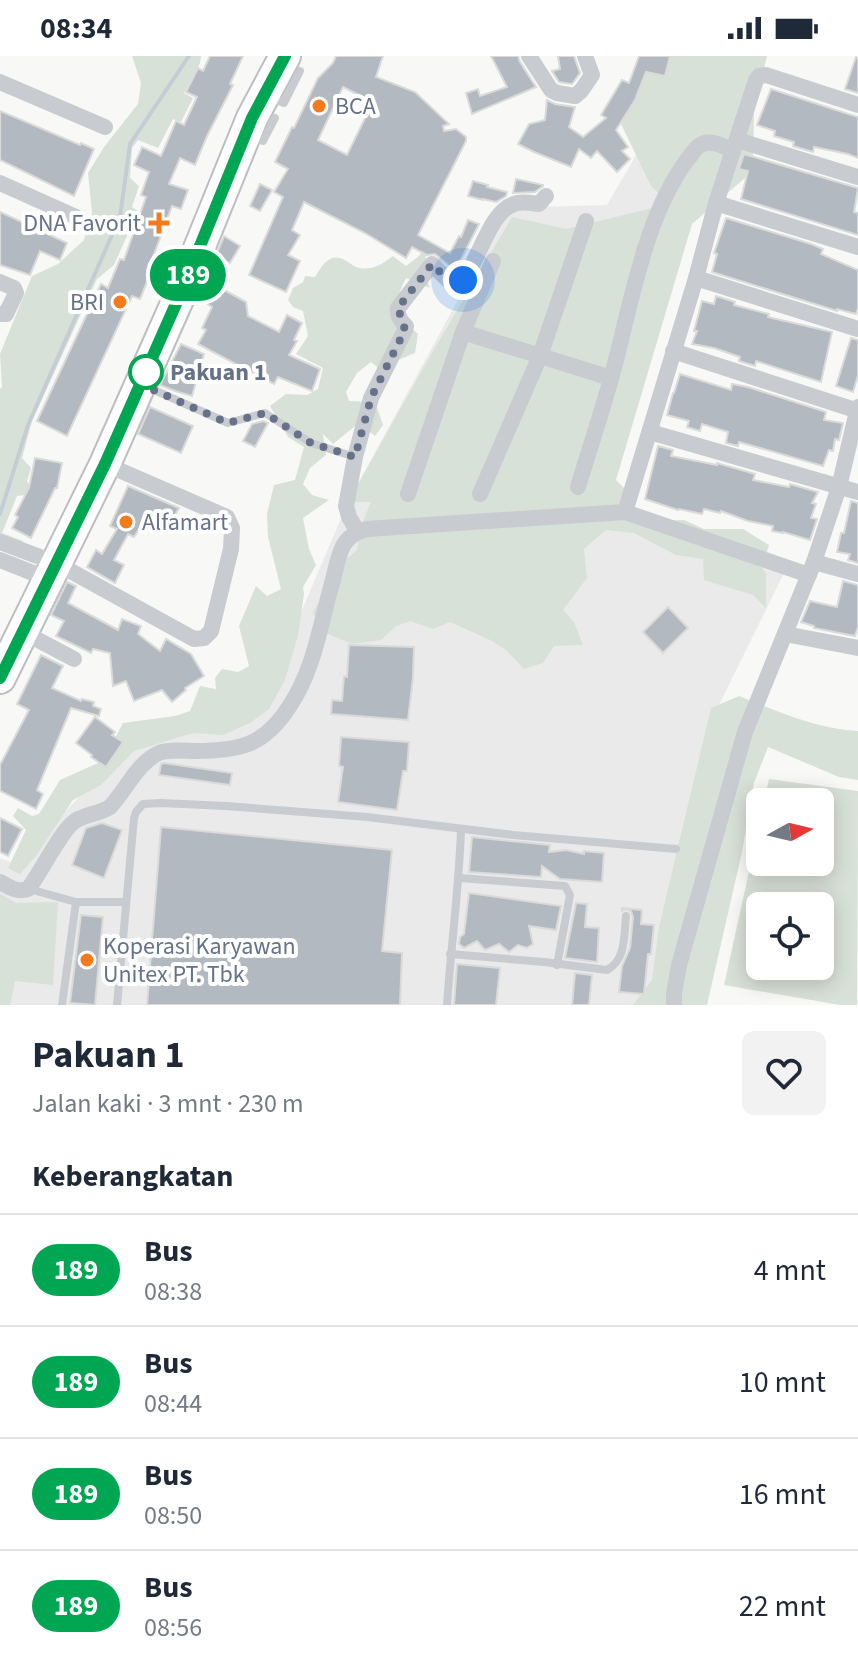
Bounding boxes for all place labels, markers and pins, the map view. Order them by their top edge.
place label: BCA [335,89,376,124]
marker: BCA [310,97,328,115]
place label: DNA Favorit [23,206,141,241]
marker: DNA Favorit [148,212,170,234]
place label: BRI [70,285,104,320]
marker: BRI [111,293,129,311]
marker: Pakuan 1 [129,355,163,389]
place label: Pakuan 1 [170,355,266,390]
place label: Alfamart [142,505,228,540]
marker: Alfamart [117,513,135,531]
place label: Koperasi Karyawan Unitex PT. Tbk [103,929,296,992]
marker: Koperasi Karyawan Unitex PT. Tbk [78,951,96,969]

